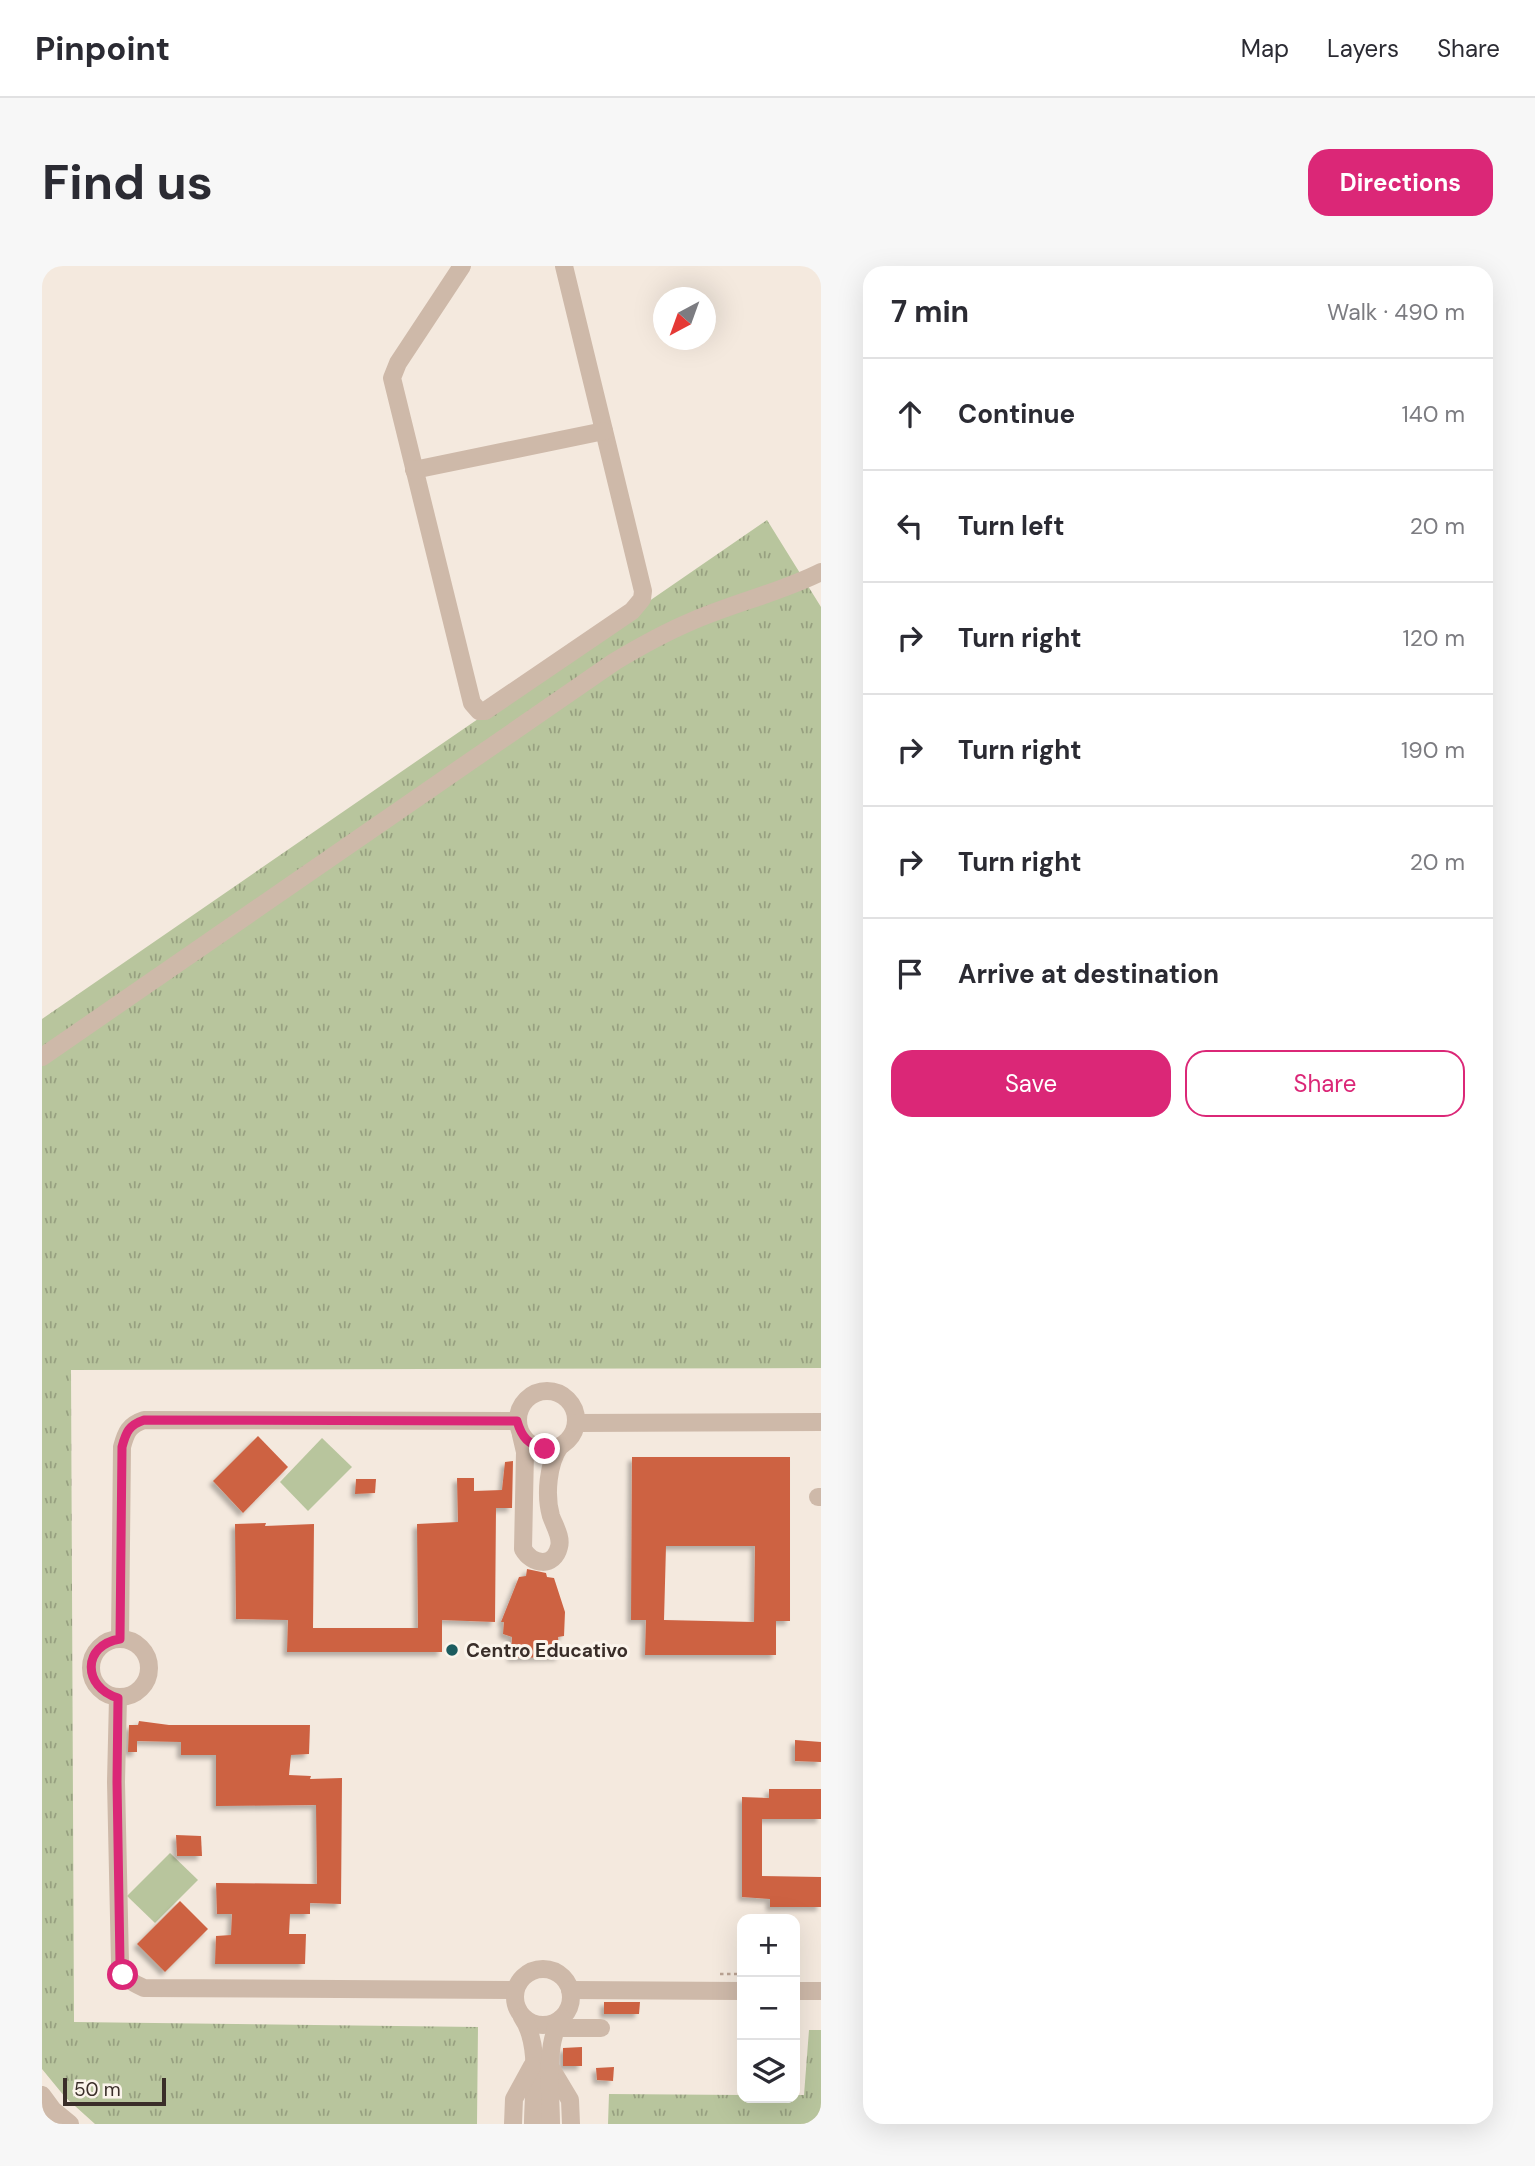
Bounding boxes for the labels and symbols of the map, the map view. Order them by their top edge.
north arrow [653,287,716,350]
route end [529,1433,560,1464]
place label: Centro Educativo [466,1638,628,1663]
marker: Centro Educativo [444,1642,460,1658]
route start [107,1959,138,1990]
scale bar [63,2075,166,2107]

